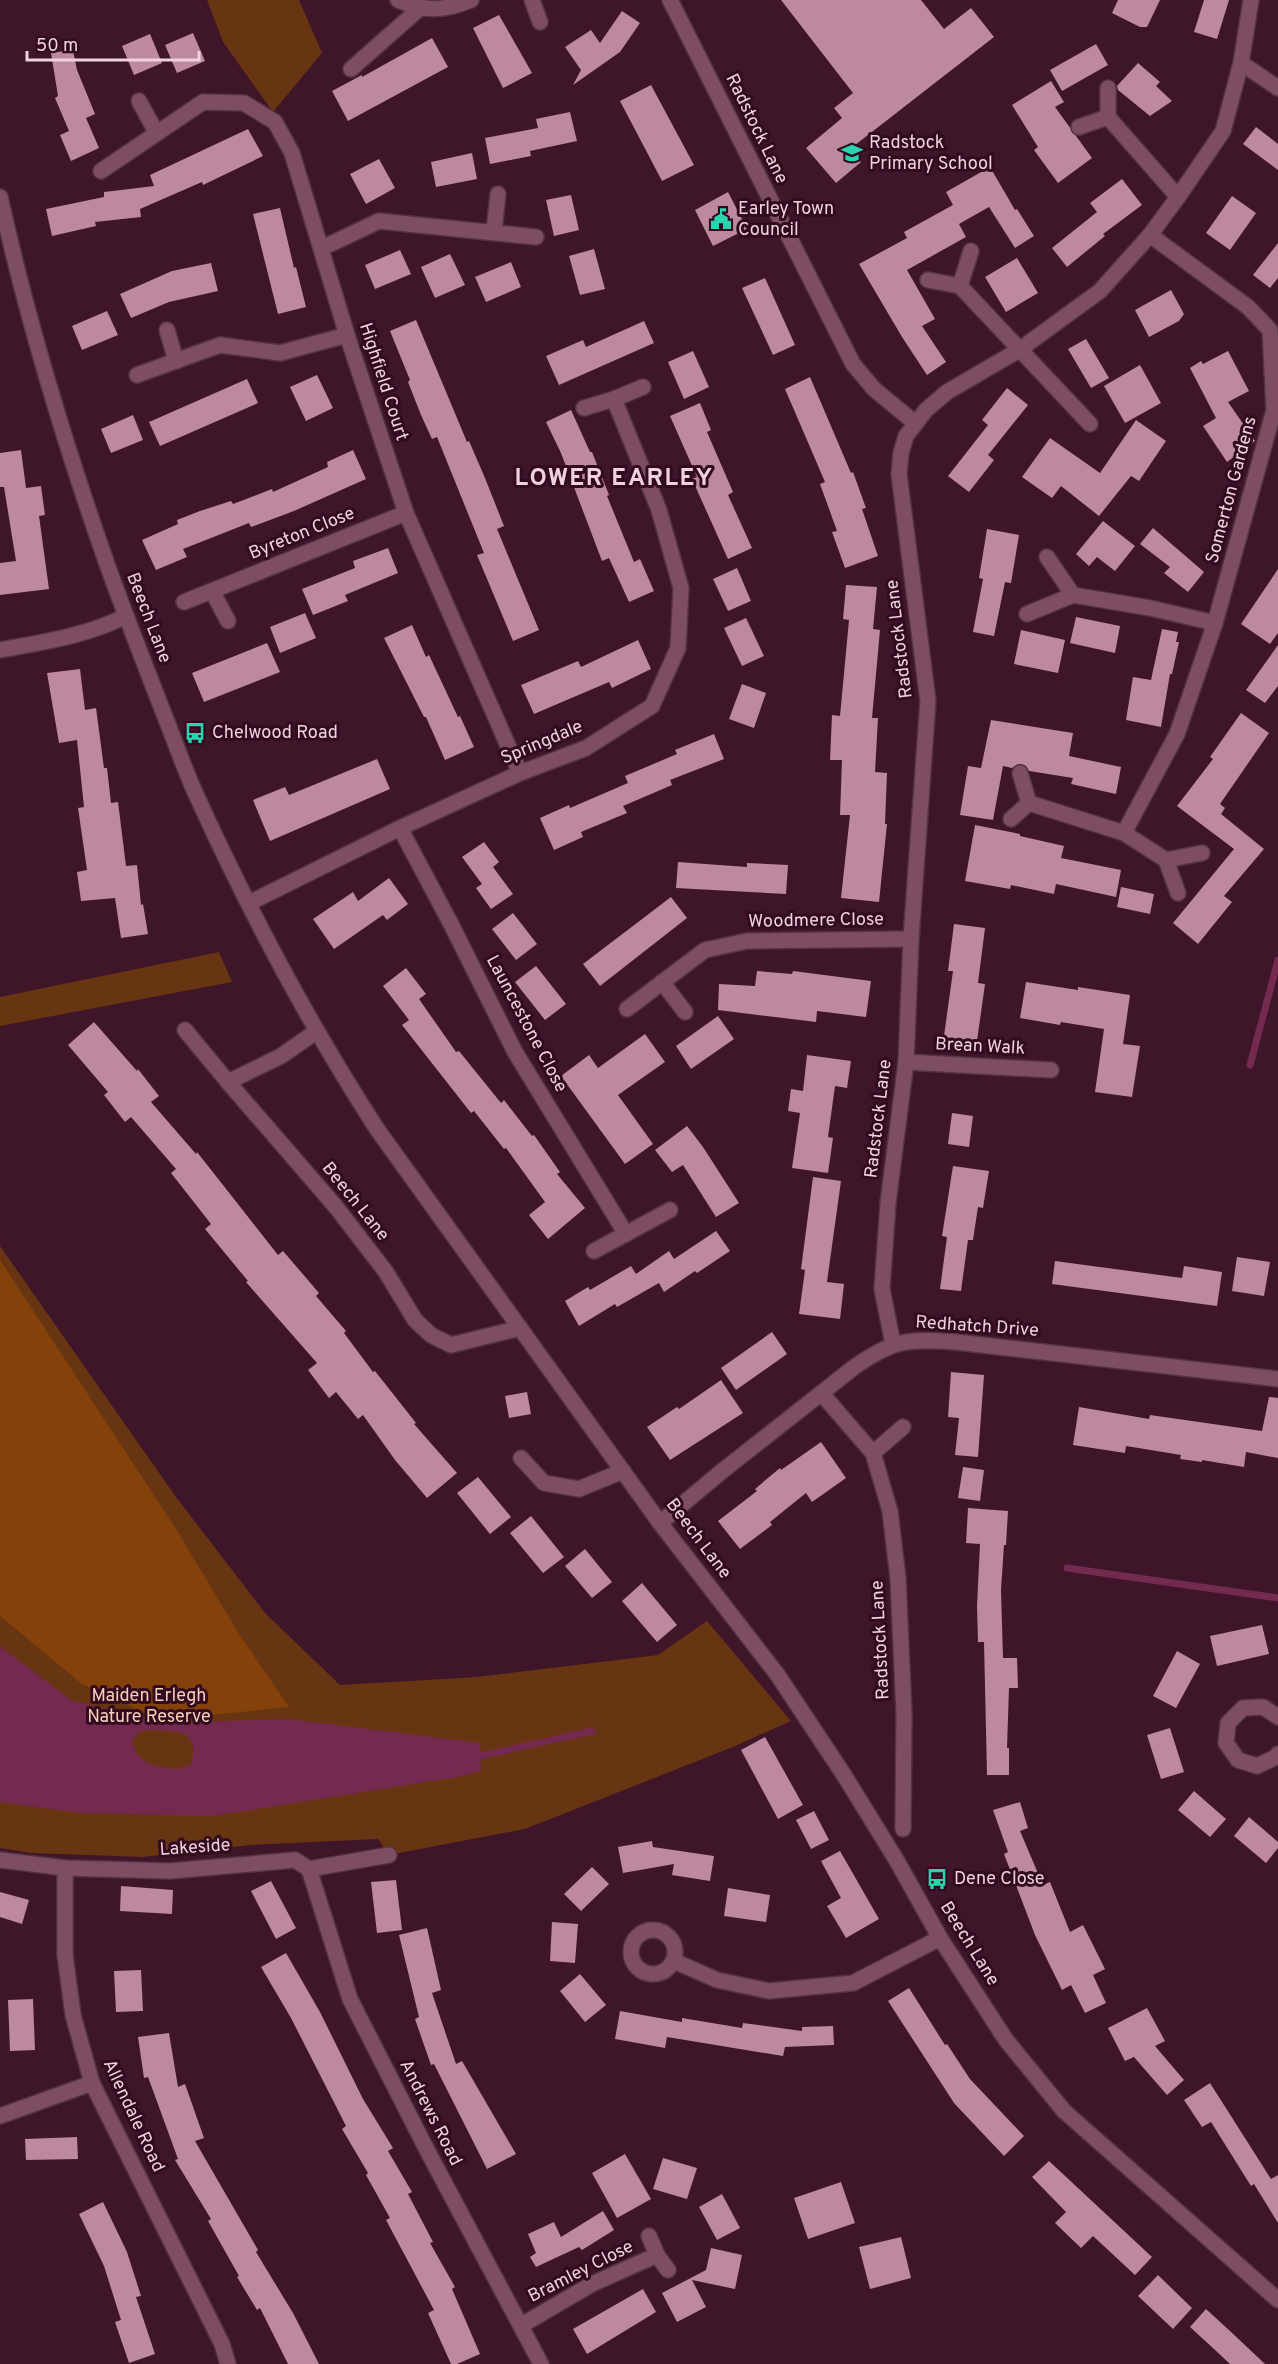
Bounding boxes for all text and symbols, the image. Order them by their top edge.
scale bar [27,24,200,62]
text: 50 m [36,35,78,58]
street label: Radstock Lane [719,70,793,188]
place label: Radstock Primary School [869,132,993,176]
school or university icon: Radstock Primary School [840,141,864,165]
place label: Earley Town Council [738,198,834,242]
public building icon: Earley Town Council [709,207,733,231]
street label: Highfield Court [353,320,413,444]
street label: Somerton Gardens [1201,414,1263,566]
district label: LOWER EARLEY [514,464,714,494]
street label: Byreton Close [246,502,358,566]
street label: Beech Lane [120,569,176,667]
street label: Radstock Lane [881,578,919,700]
street label: Springdale [498,715,586,771]
bus stop icon: Chelwood Road [183,721,207,745]
place label: Chelwood Road [212,722,338,745]
street label: Woodmere Close [748,908,884,934]
street label: Launcestone Close [480,951,572,1097]
street label: Brean Walk [934,1033,1026,1061]
street label: Radstock Lane [860,1058,898,1180]
street label: Beech Lane [316,1158,394,1246]
street label: Redhatch Drive [914,1311,1040,1343]
street label: Beech Lane [660,1494,736,1584]
street label: Radstock Lane [866,1580,896,1700]
park label: Maiden Erlegh Nature Reserve [87,1685,211,1729]
street label: Lakeside [159,1834,231,1862]
bus stop icon: Dene Close [925,1867,949,1891]
place label: Dene Close [954,1868,1044,1891]
street label: Beech Lane [934,1898,1004,1990]
street label: Allendale Road [97,2056,169,2176]
street label: Andrews Road [393,2056,467,2170]
street label: Bramley Close [524,2236,638,2308]

